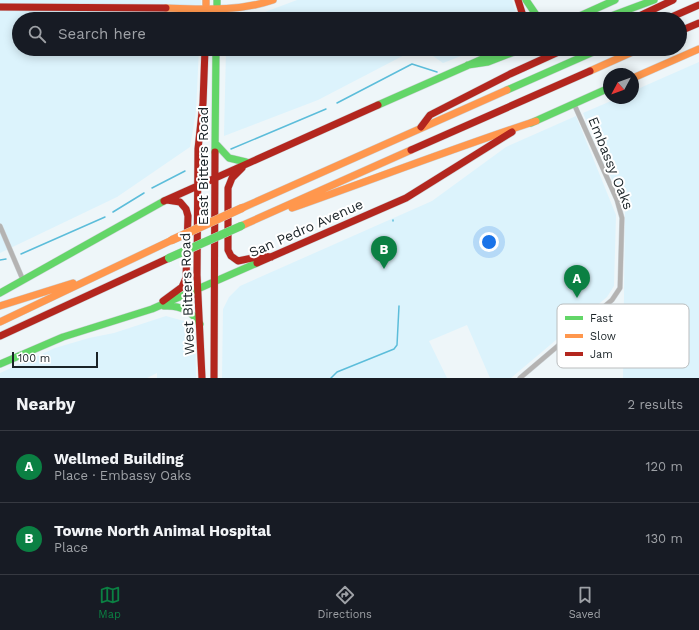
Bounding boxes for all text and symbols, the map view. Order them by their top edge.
search box [12,12,687,56]
icon: search [26,23,48,45]
text: Search here [58,25,146,43]
north arrow [603,68,639,104]
street label: East Bitters Road [195,107,211,225]
street label: Embassy Oaks [585,114,637,212]
street label: San Pedro Avenue [247,196,365,260]
street label: West Bitters Road [177,232,197,356]
your location [479,232,499,252]
pin: B [371,236,397,269]
pin: A [564,265,590,298]
legend [557,304,689,368]
text: Fast [590,312,613,325]
text: Slow [590,330,616,343]
text: Jam [590,348,613,361]
scale bar [12,350,98,369]
text: 100 m [18,352,50,365]
text: Nearby [16,394,75,414]
text: 2 results [628,397,683,412]
text: Wellmed Building [54,450,183,468]
text: A [25,459,33,474]
text: 120 m [645,459,683,474]
text: Place · Embassy Oaks [54,468,191,483]
text: Towne North Animal Hospital [54,522,271,540]
text: B [25,531,33,546]
text: 130 m [645,531,683,546]
text: Place [54,540,88,555]
tab: Map [98,584,121,621]
tab: Directions [318,584,372,621]
tab: Saved [569,584,601,621]

